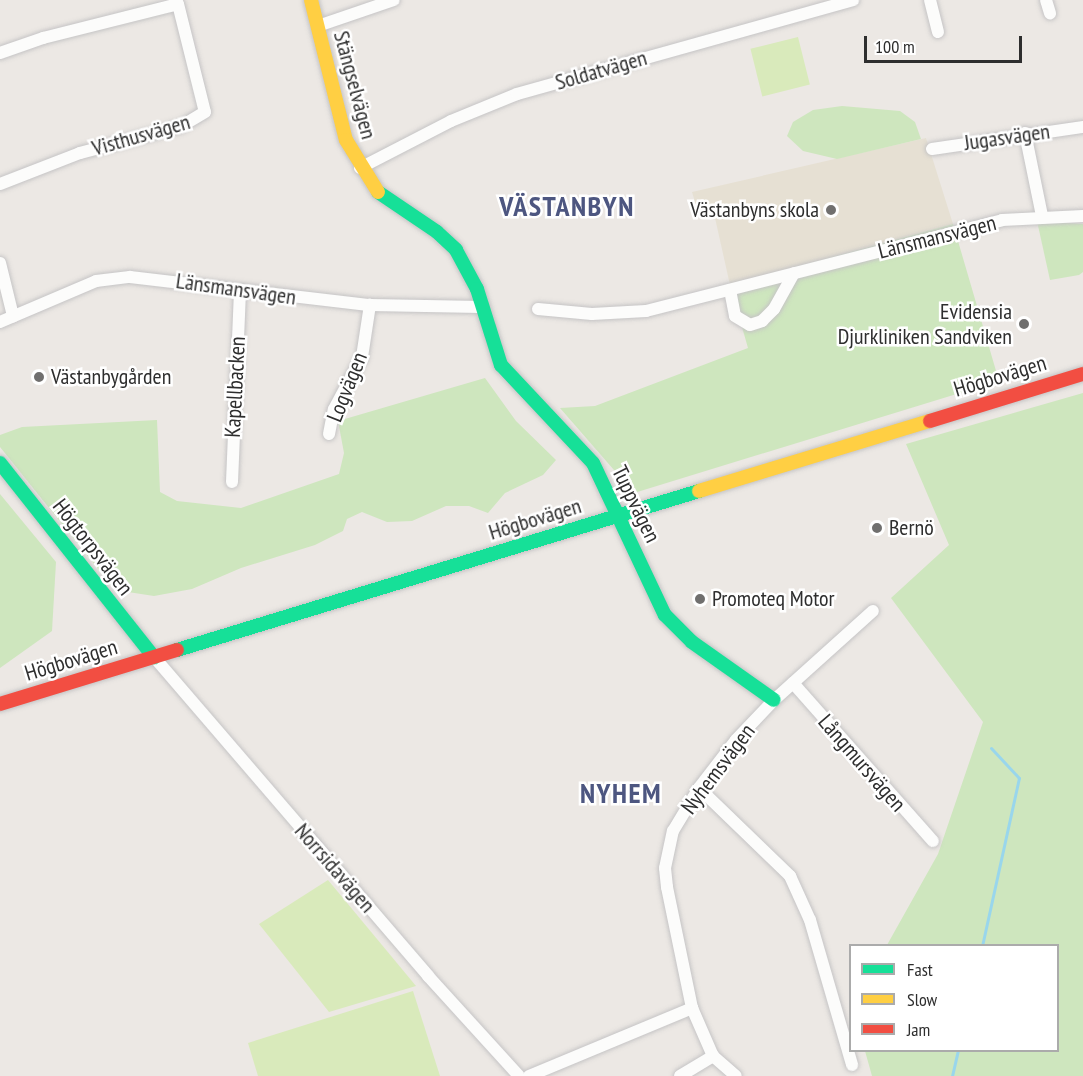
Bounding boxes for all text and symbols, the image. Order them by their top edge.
scale bar [867,24,1024,62]
street label: Stängselvägen [328,28,382,142]
text: 100 m [875,35,915,58]
street label: Soldatvägen [552,44,650,96]
street label: Visthusvägen [89,108,193,162]
street label: Jugasvägen [962,118,1052,156]
district label: VÄSTANBYN [499,189,635,223]
place label: Västanbyns skola [690,197,819,223]
marker: Västanbyns skola [824,203,838,217]
street label: Länsmansvägen [875,210,999,264]
street label: Länsmansvägen [174,268,298,310]
place label: Evidensia Djurkliniken Sandviken [838,298,1012,350]
marker: Evidensia Djurkliniken Sandviken [1017,317,1031,331]
street label: Kapellbacken [219,336,251,438]
street label: Logvägen [321,348,373,426]
street label: Högbovägen [951,349,1049,403]
place label: Västanbygården [51,364,171,390]
marker: Västanbygården [32,370,46,384]
street label: Tuppvägen [606,461,666,547]
street label: Högbovägen [486,492,584,546]
street label: Högtorpsvägen [47,494,139,600]
place label: Bernö [889,515,934,541]
marker: Bernö [870,521,884,535]
place label: Promoteq Motor [712,586,835,612]
marker: Promoteq Motor [693,592,707,606]
street label: Högbovägen [22,633,120,687]
street label: Långmursvägen [813,709,911,817]
street label: Nyhemsvägen [675,719,761,819]
district label: NYHEM [580,776,662,810]
street label: Norrsidavägen [289,818,381,918]
legend [849,944,1059,1052]
text: Fast [907,958,933,981]
text: Slow [907,988,937,1011]
text: Jam [907,1018,930,1041]

